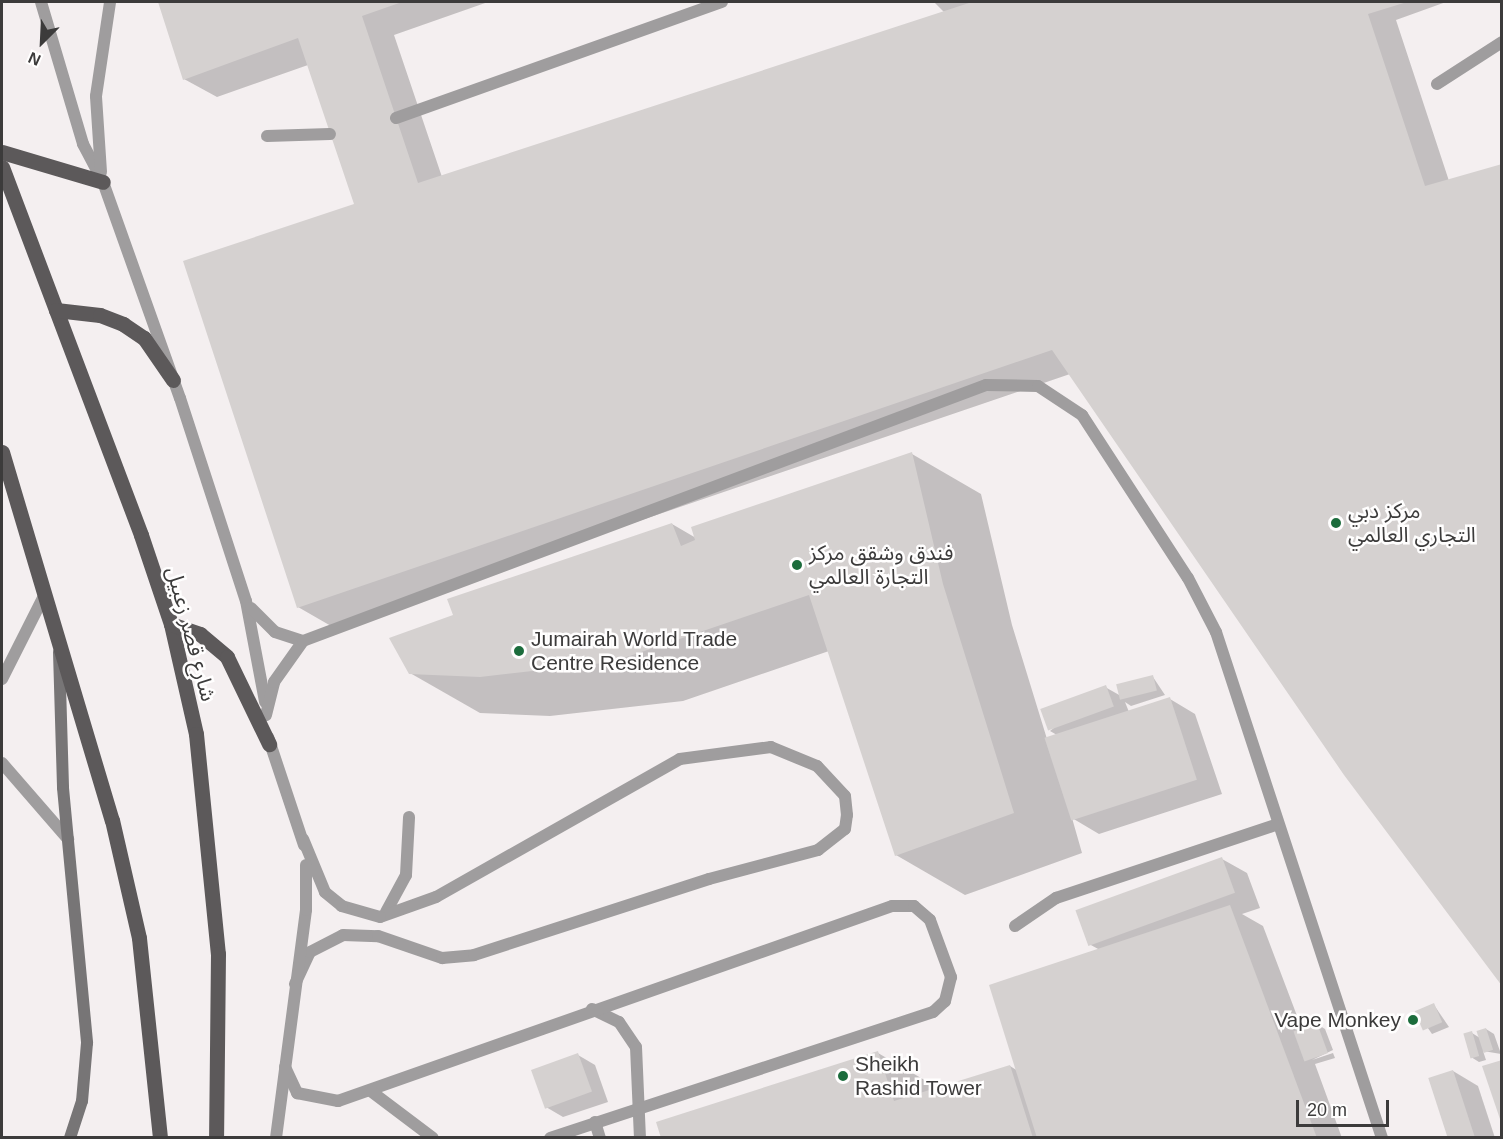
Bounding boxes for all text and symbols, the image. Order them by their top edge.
north arrow [12,12,72,72]
text: N [26,49,43,69]
place label: مركز دبي التجاري العالمي [1348,498,1476,548]
marker: مركز دبي التجاري العالمي [1329,516,1343,530]
place label: فندق وشقق مركز التجارة العالمي [809,540,953,590]
marker: فندق وشقق مركز التجارة العالمي [790,558,804,572]
street label: شارع قصر زعبيل [161,564,221,704]
place label: Jumairah World Trade Centre Residence [531,626,738,676]
marker: Jumairah World Trade Centre Residence [512,644,526,658]
place label: Vape Monkey [1274,1007,1401,1033]
marker: Vape Monkey [1406,1013,1420,1027]
place label: Sheikh Rashid Tower [855,1051,982,1101]
marker: Sheikh Rashid Tower [836,1069,850,1083]
scale bar [1299,1088,1392,1126]
text: 20 m [1307,1100,1347,1120]

